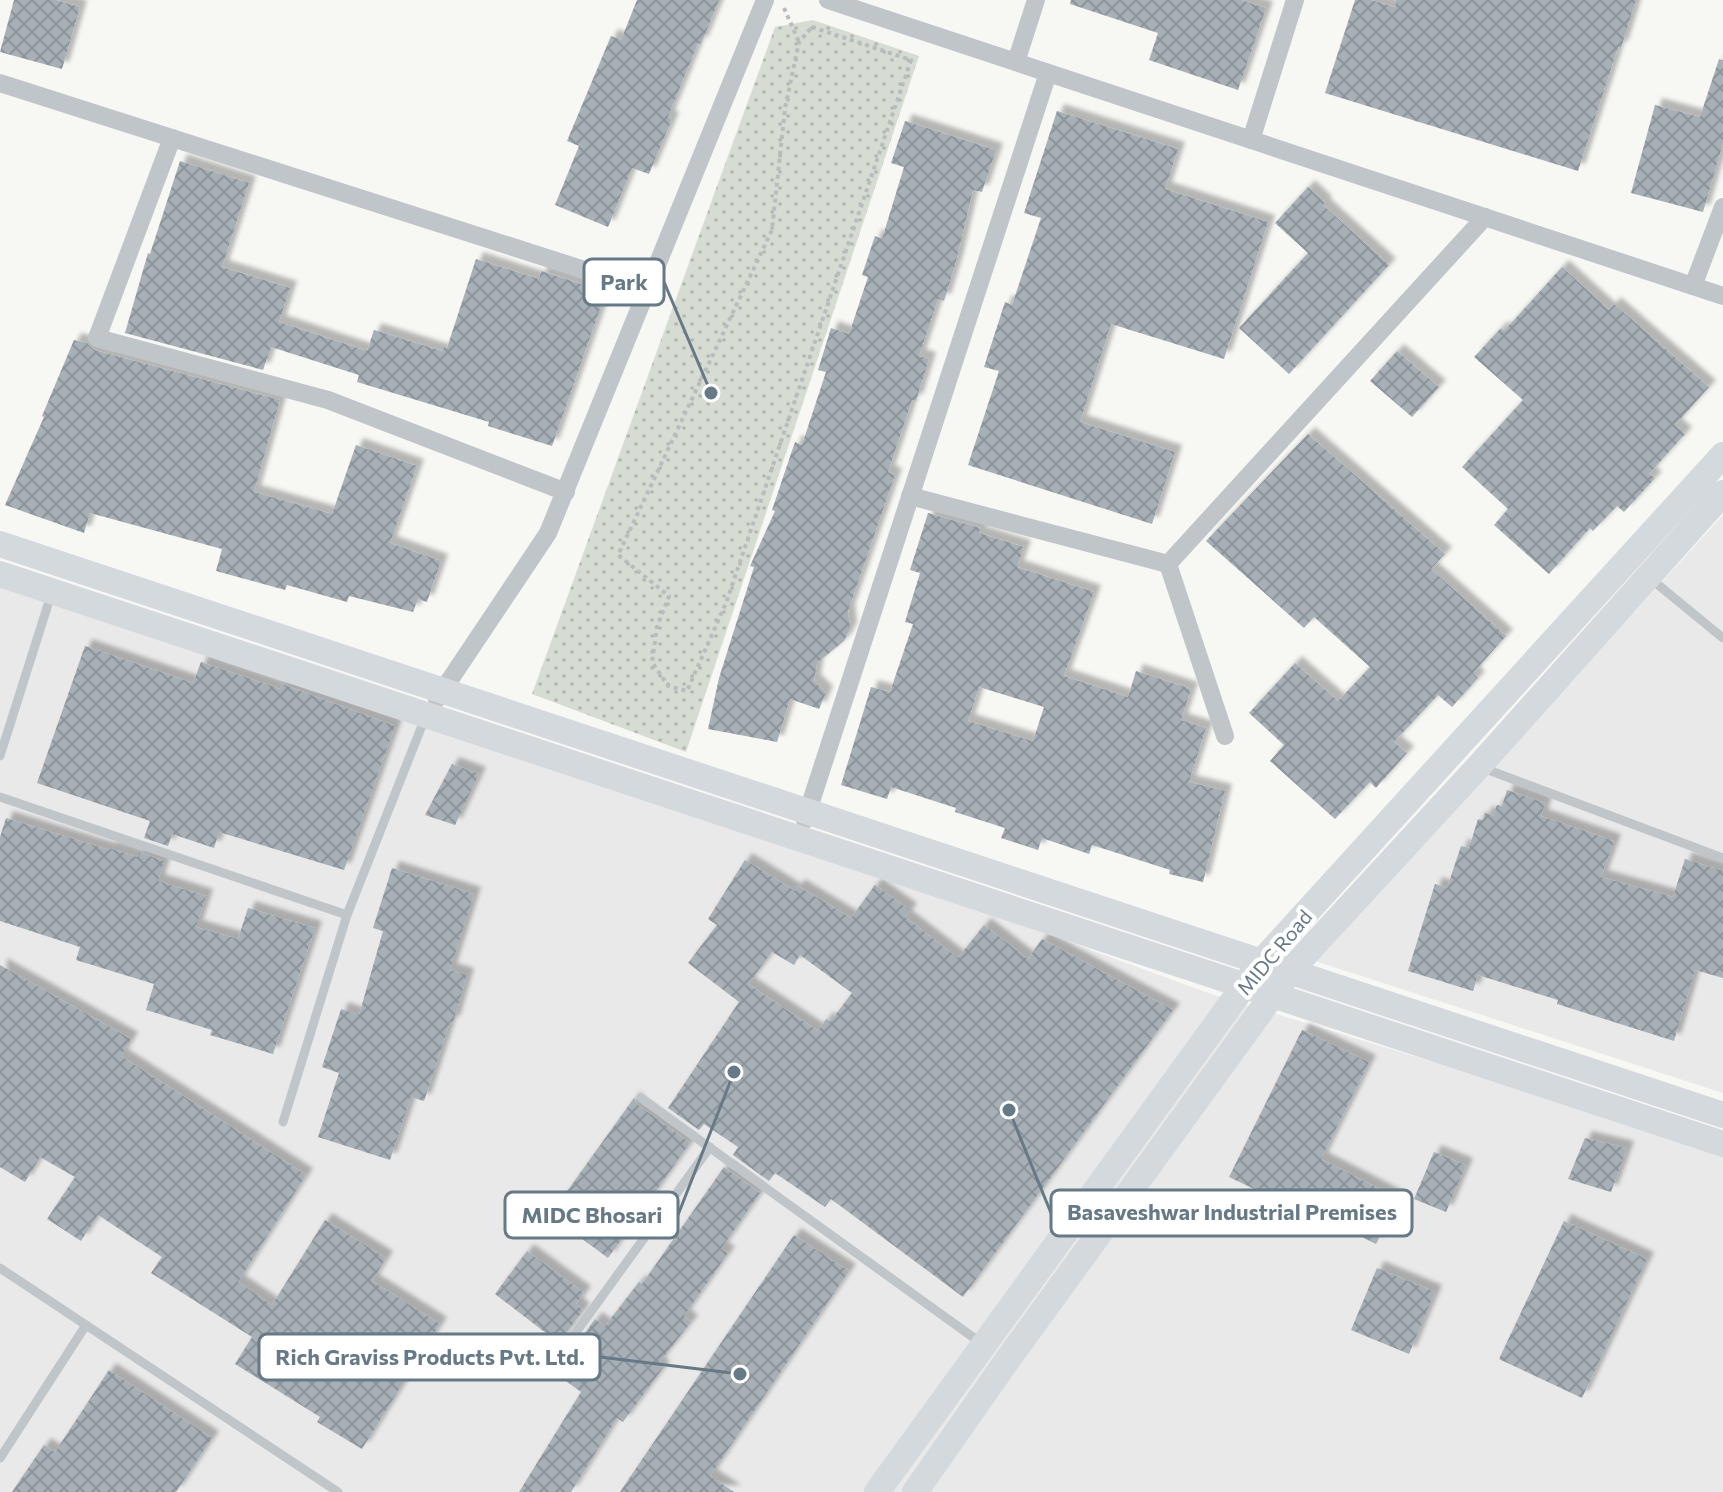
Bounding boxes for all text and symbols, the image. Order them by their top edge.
callout: Park [584,259,664,305]
text: Park [600,268,648,295]
street label: MIDC Road [1231,905,1317,999]
callout: Basaveshwar Industrial Premises [1051,1190,1412,1236]
callout: MIDC Bhosari [505,1192,678,1238]
text: Basaveshwar Industrial Premises [1067,1198,1397,1225]
text: MIDC Bhosari [522,1201,662,1228]
callout: Rich Graviss Products Pvt. Ltd. [259,1334,600,1380]
text: Rich Graviss Products Pvt. Ltd. [275,1343,585,1370]

